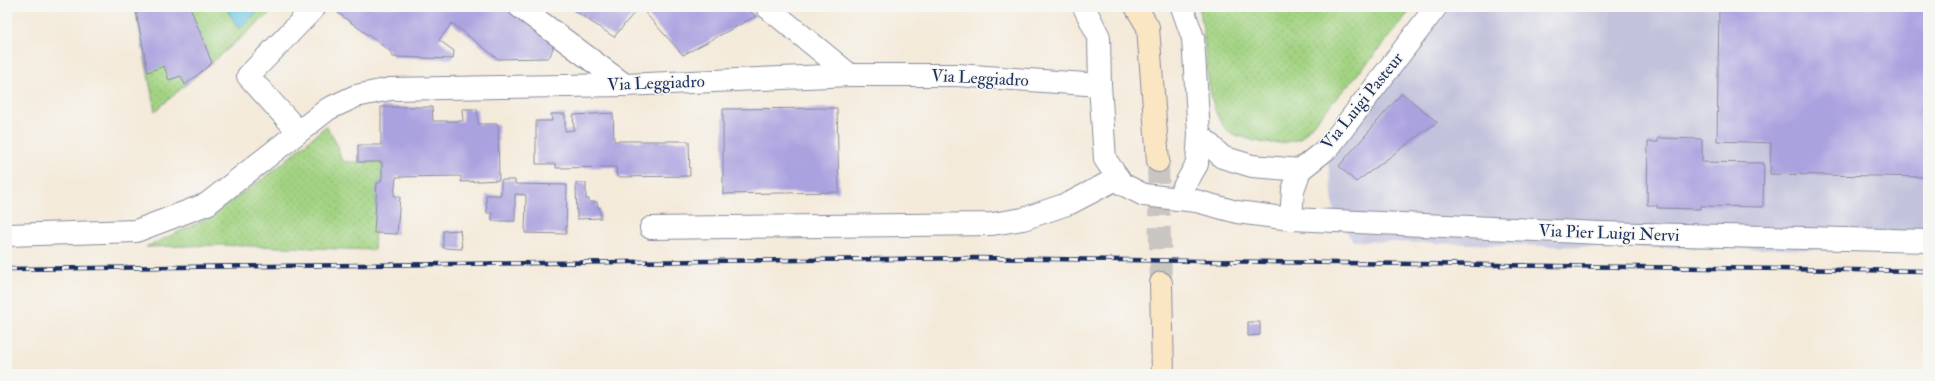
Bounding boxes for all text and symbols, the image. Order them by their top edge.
street label: Via Luigi Pasteur [1316,48,1408,154]
street label: Via Leggiadro [931,65,1029,91]
street label: Via Leggiadro [607,71,705,95]
street label: Via Pier Luigi Nervi [1538,220,1680,246]

